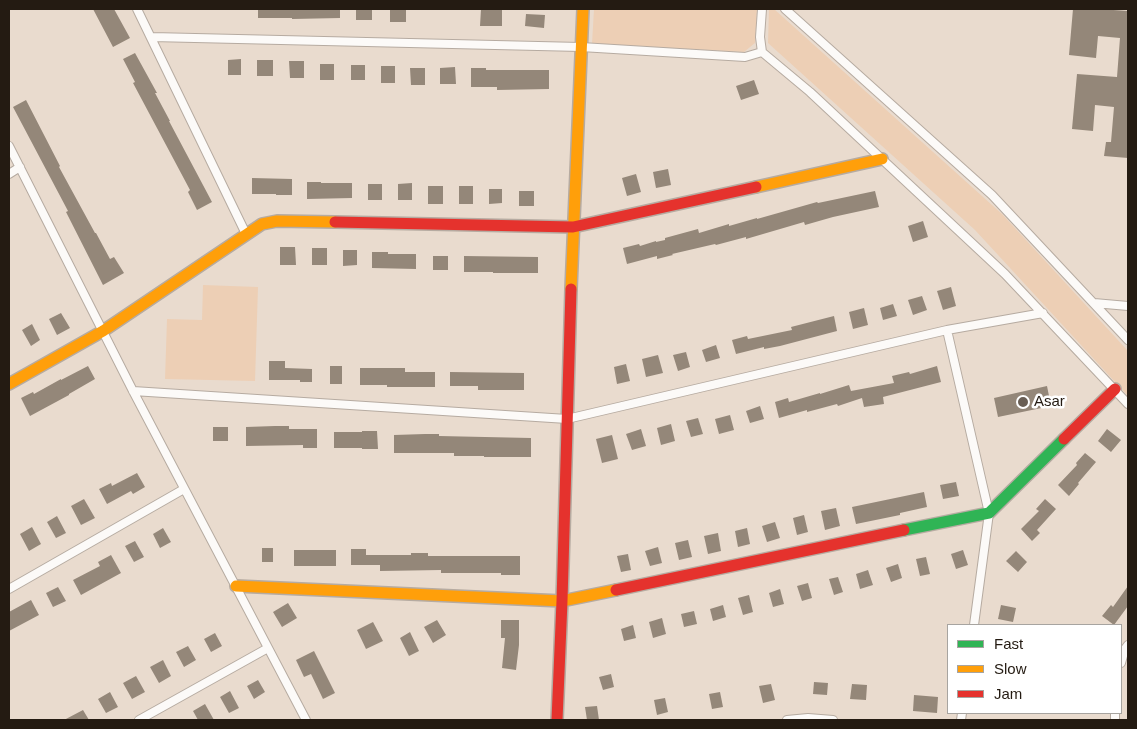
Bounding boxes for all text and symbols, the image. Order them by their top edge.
place label: Asar [1034,393,1065,411]
marker: Asar [1016,395,1030,409]
legend [947,624,1122,714]
text: Fast [994,635,1023,652]
text: Slow [994,660,1027,677]
text: Jam [994,685,1022,702]

